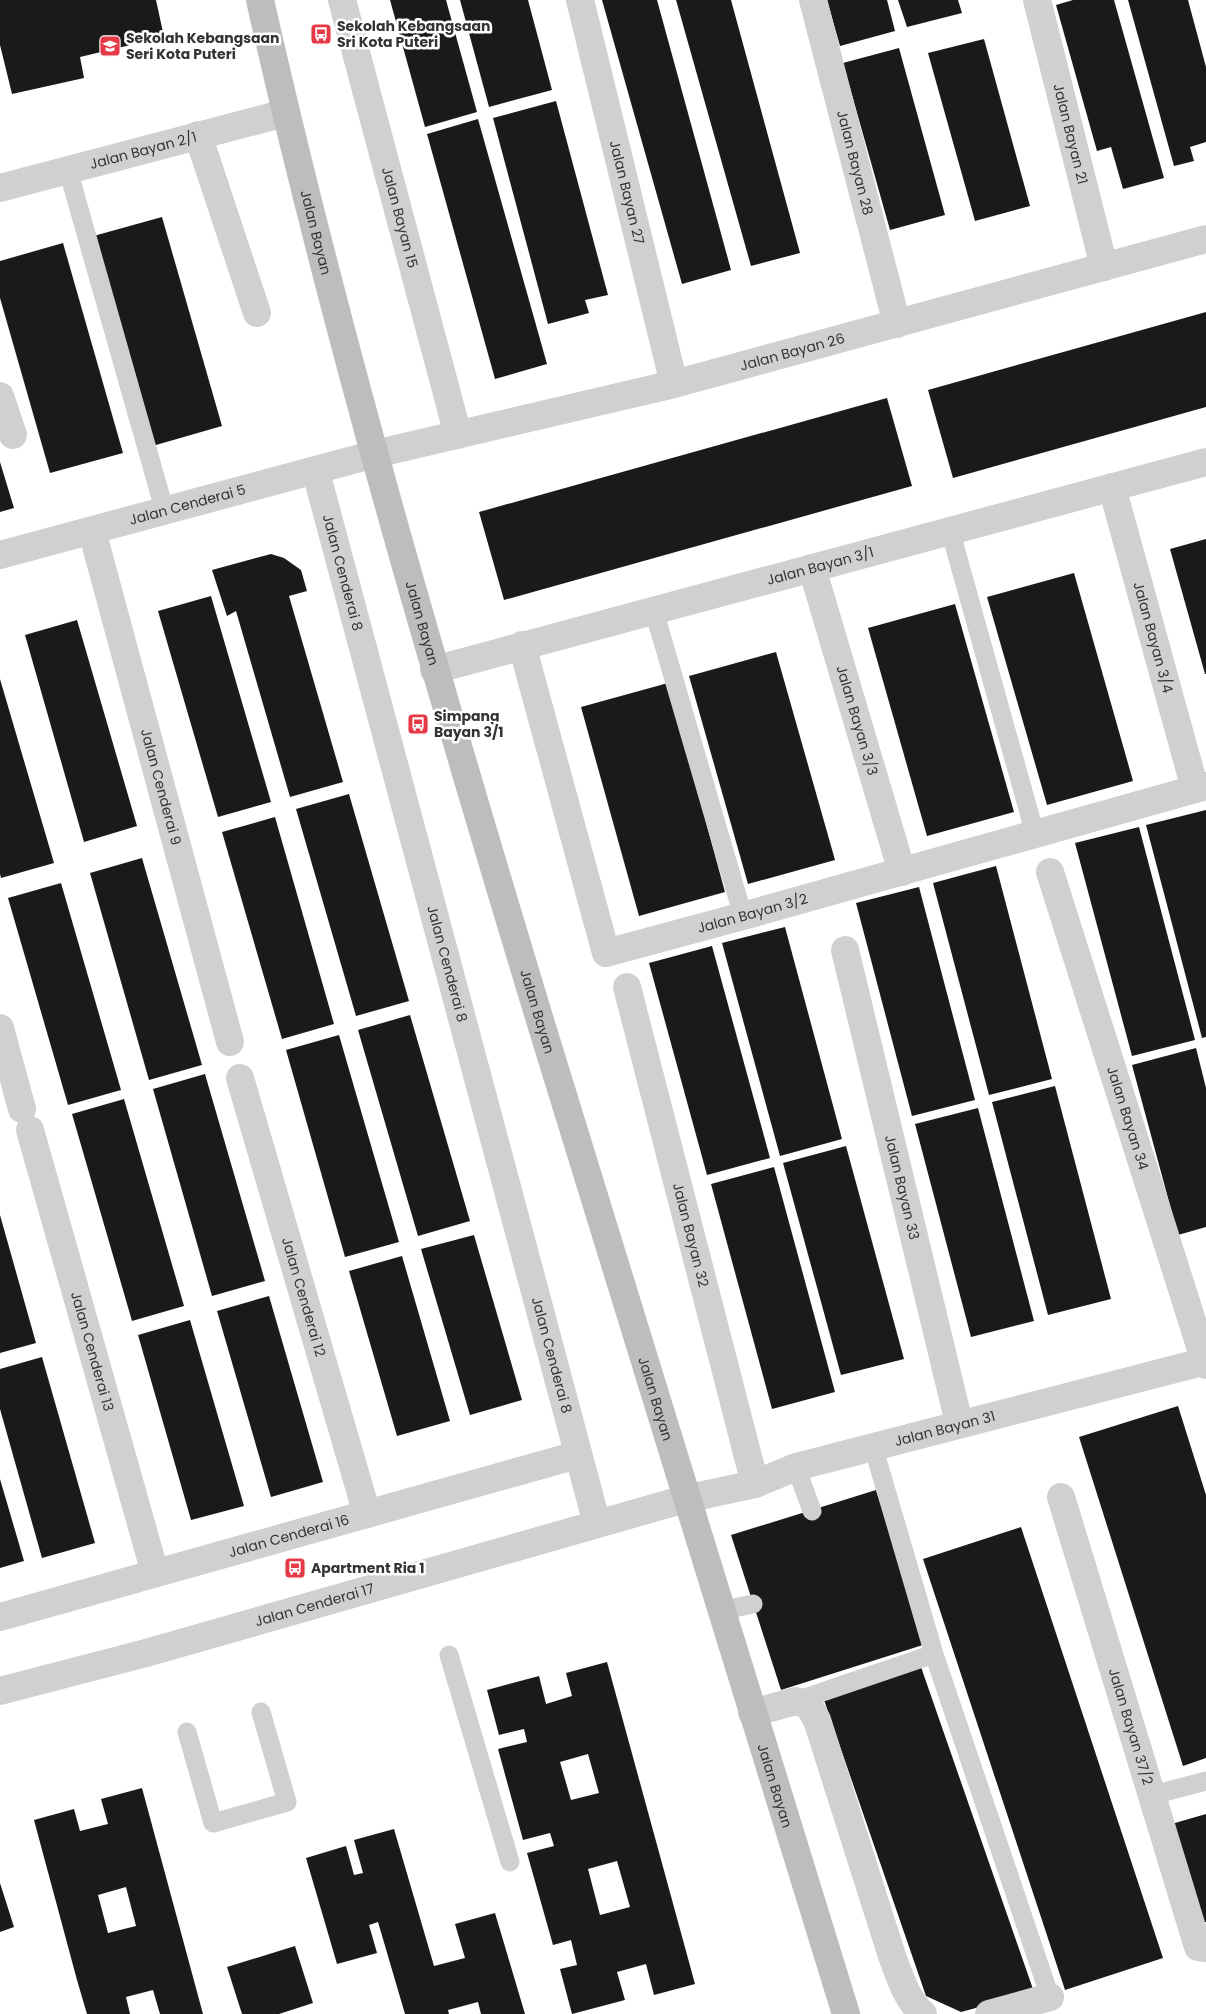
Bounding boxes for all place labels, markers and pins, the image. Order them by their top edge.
place label: Sekolah Kebangsaan Sri Kota Puteri [337,16,490,52]
bus stop icon: Sekolah Kebangsaan Sri Kota Puteri [309,22,333,46]
place label: Sekolah Kebangsaan Seri Kota Puteri [126,28,279,64]
school or university icon: Sekolah Kebangsaan Seri Kota Puteri [98,34,122,58]
place label: Simpang Bayan 3/1 [434,706,504,742]
bus stop icon: Simpang Bayan 3/1 [406,712,430,736]
bus stop icon: Apartment Ria 1 [283,1556,307,1580]
place label: Apartment Ria 1 [311,1558,425,1578]

